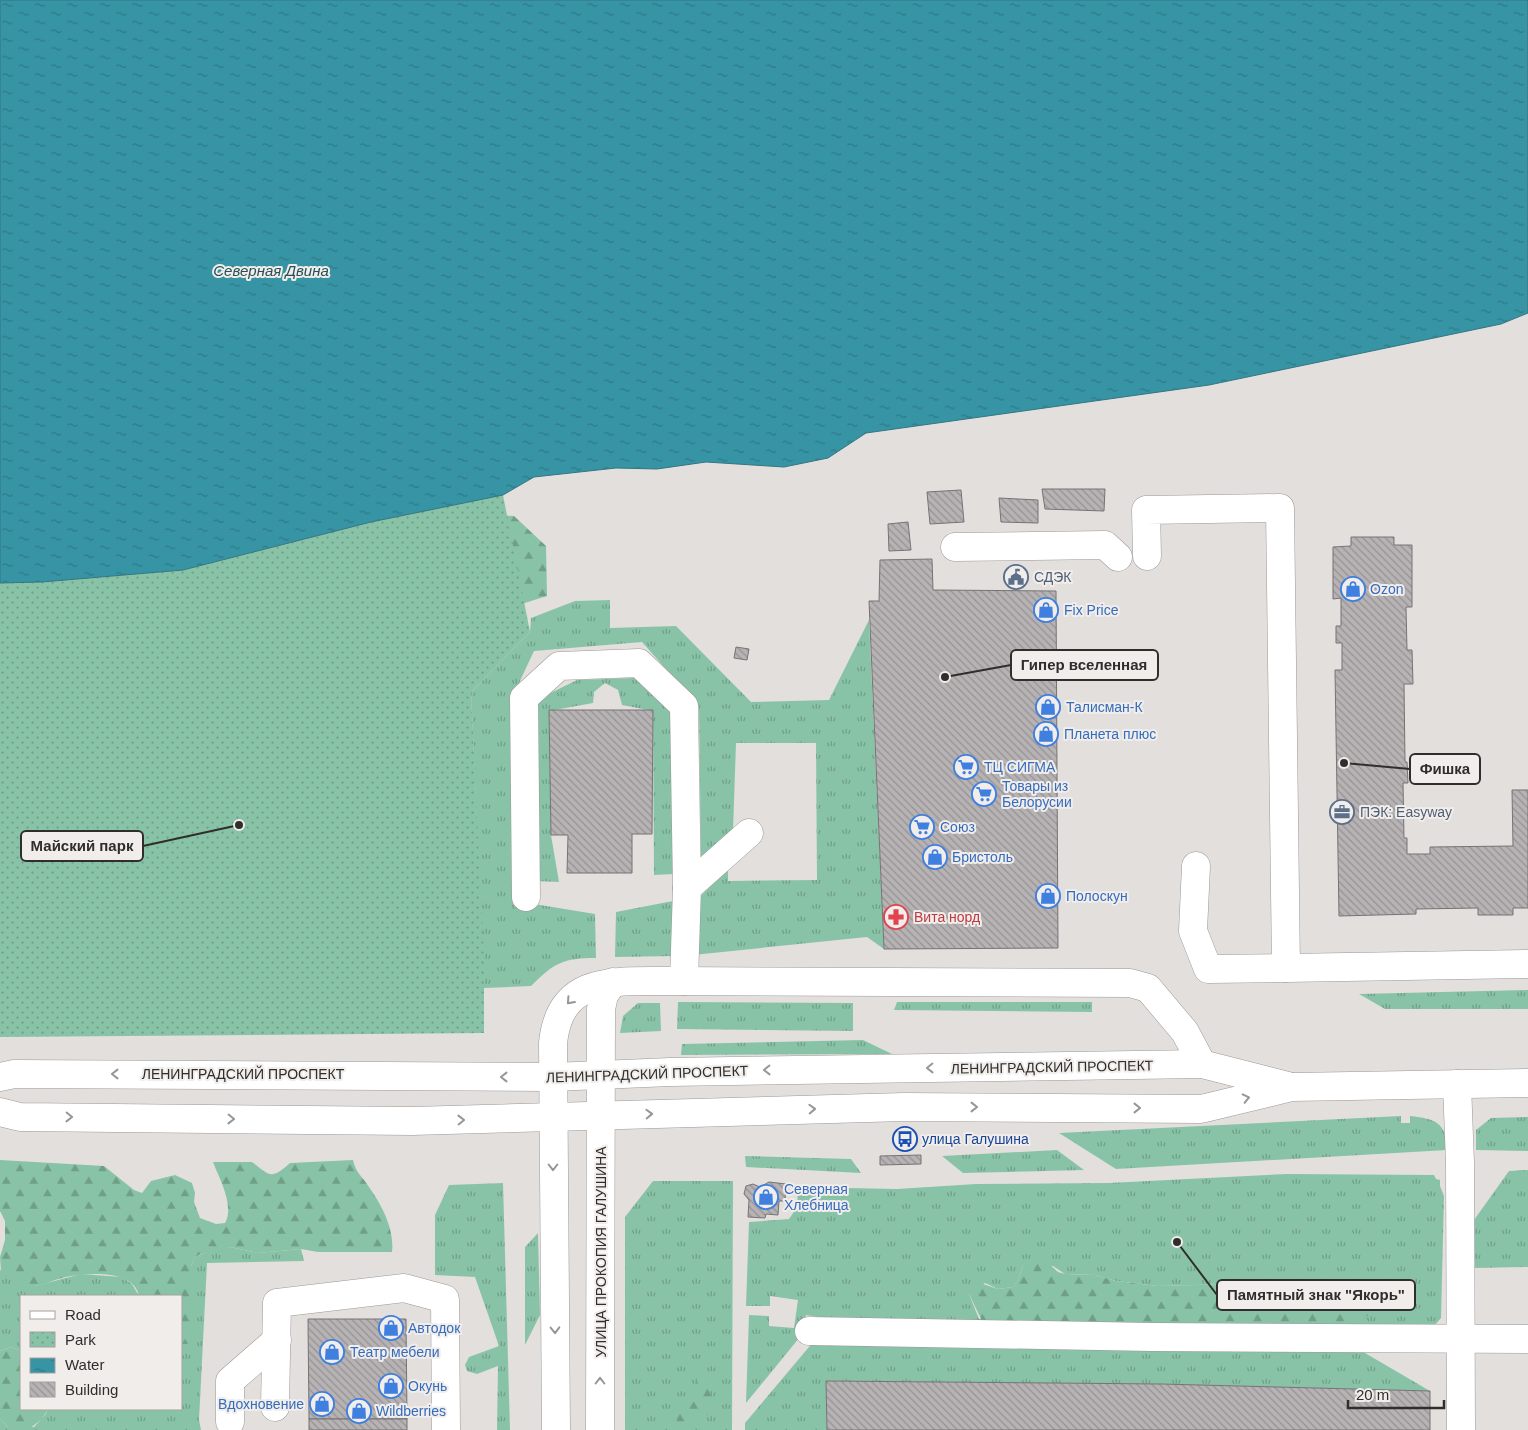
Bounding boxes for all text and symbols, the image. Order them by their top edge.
water label: Северная Двина [213,262,329,279]
public building icon: СДЭК [1003,564,1029,590]
place label: СДЭК [1034,569,1072,585]
shop icon: Ozon [1340,576,1366,602]
place label: Ozon [1370,581,1403,597]
shop icon: Fix Price [1033,597,1059,623]
place label: Fix Price [1064,602,1119,618]
callout: Гипер вселенная [1011,650,1158,680]
text: Гипер вселенная [1021,656,1147,673]
shop icon: Талисман-К [1035,694,1061,720]
place label: Талисман-К [1066,699,1144,715]
shop icon: Планета плюс [1033,721,1059,747]
place label: Планета плюс [1064,726,1156,742]
supermarket icon: ТЦ СИГМА [953,754,979,780]
callout: Фишка [1410,754,1480,784]
place label: ТЦ СИГМА [984,759,1056,775]
text: Фишка [1420,760,1471,777]
place label: Товары из Белорусии [1002,778,1072,810]
supermarket icon: Товары из Белорусии [971,781,997,807]
office icon: ПЭК: Easyway [1329,799,1355,825]
place label: ПЭК: Easyway [1360,804,1452,820]
supermarket icon: Союз [909,814,935,840]
place label: Союз [940,819,975,835]
callout: Майский парк [21,831,143,861]
text: Майский парк [31,837,134,854]
shop icon: Бристоль [922,844,948,870]
place label: Бристоль [952,849,1013,865]
shop icon: Полоскун [1035,883,1061,909]
place label: Полоскун [1066,888,1128,904]
pharmacy icon: Вита норд [883,904,909,930]
place label: Вита норд [914,909,980,925]
one-way arrow [567,995,576,1004]
street label: ЛЕНИНГРАДСКИЙ ПРОСПЕКТ [951,1056,1154,1077]
street label: ЛЕНИНГРАДСКИЙ ПРОСПЕКТ [545,1061,749,1086]
one-way arrow [926,1063,934,1073]
street label: ЛЕНИНГРАДСКИЙ ПРОСПЕКТ [142,1065,345,1082]
one-way arrow [763,1065,771,1076]
one-way arrow [110,1069,118,1079]
one-way arrow [500,1071,508,1082]
one-way arrow [1242,1093,1251,1104]
one-way arrow [971,1102,979,1112]
one-way arrow [1134,1103,1141,1113]
one-way arrow [808,1104,816,1115]
one-way arrow [646,1109,654,1120]
one-way arrow [66,1112,73,1122]
one-way arrow [228,1114,236,1124]
one-way arrow [457,1115,465,1125]
bus stop icon: улица Галушина [892,1126,918,1152]
place label: улица Галушина [922,1131,1029,1147]
street label: УЛИЦА ПРОКОПИЯ ГАЛУШИНА [593,1146,609,1357]
one-way arrow [548,1164,558,1171]
place label: Северная Хлебница [784,1181,849,1213]
shop icon: Северная Хлебница [753,1184,779,1210]
callout: Памятный знак "Якорь" [1217,1280,1415,1310]
text: Памятный знак "Якорь" [1227,1286,1405,1303]
legend [20,1295,182,1410]
text: Road [65,1306,101,1323]
shop icon: Автодок [378,1315,404,1341]
place label: Автодок [408,1320,461,1336]
one-way arrow [550,1326,561,1334]
text: Park [65,1331,96,1348]
shop icon: Театр мебели [319,1339,345,1365]
place label: Театр мебели [350,1344,440,1360]
text: Water [65,1356,104,1373]
shop icon: Окунь [378,1373,404,1399]
one-way arrow [595,1377,605,1385]
place label: Окунь [408,1378,447,1394]
scale bar [1348,1378,1444,1410]
text: Building [65,1381,118,1398]
text: 20 m [1356,1386,1389,1403]
shop icon: Вдохновение [309,1391,335,1417]
place label: Вдохновение [218,1396,304,1412]
shop icon: Wildberries [346,1398,372,1424]
place label: Wildberries [376,1403,446,1419]

